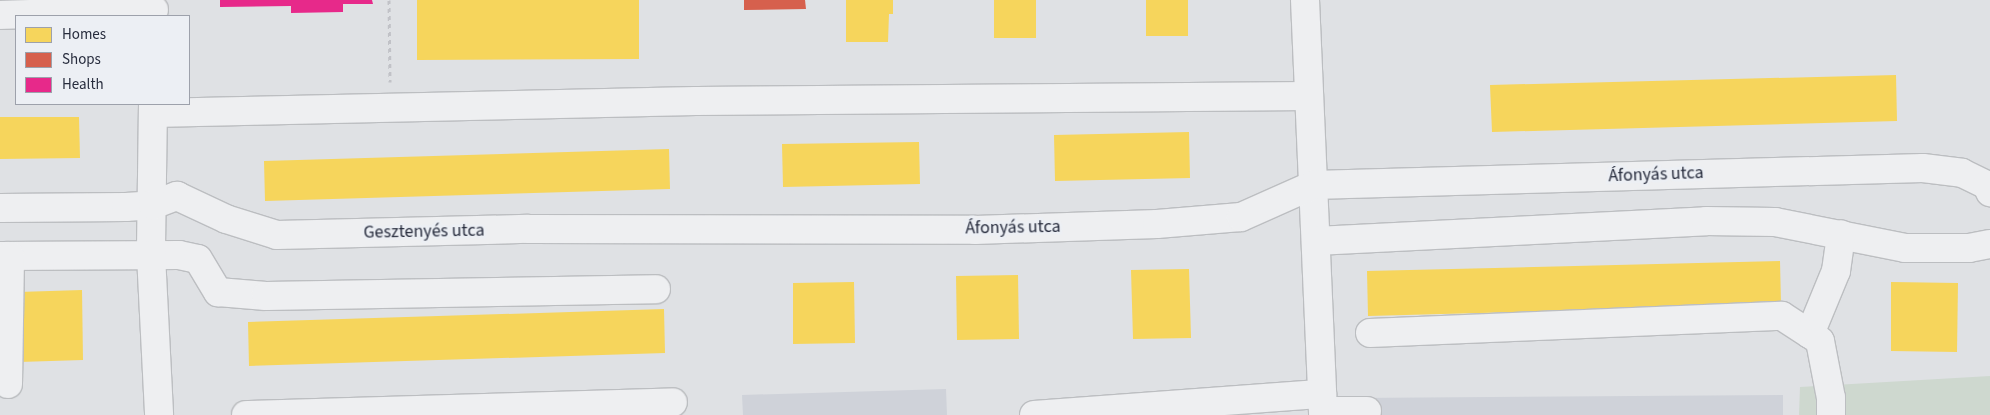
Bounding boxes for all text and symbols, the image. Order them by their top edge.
legend [15,15,190,105]
text: Homes [62,24,106,45]
text: Shops [62,49,101,70]
text: Health [62,74,104,95]
street label: Áfonyás utca [1608,163,1704,187]
street label: Áfonyás utca [965,216,1061,240]
street label: Gesztenyés utca [363,220,485,244]

